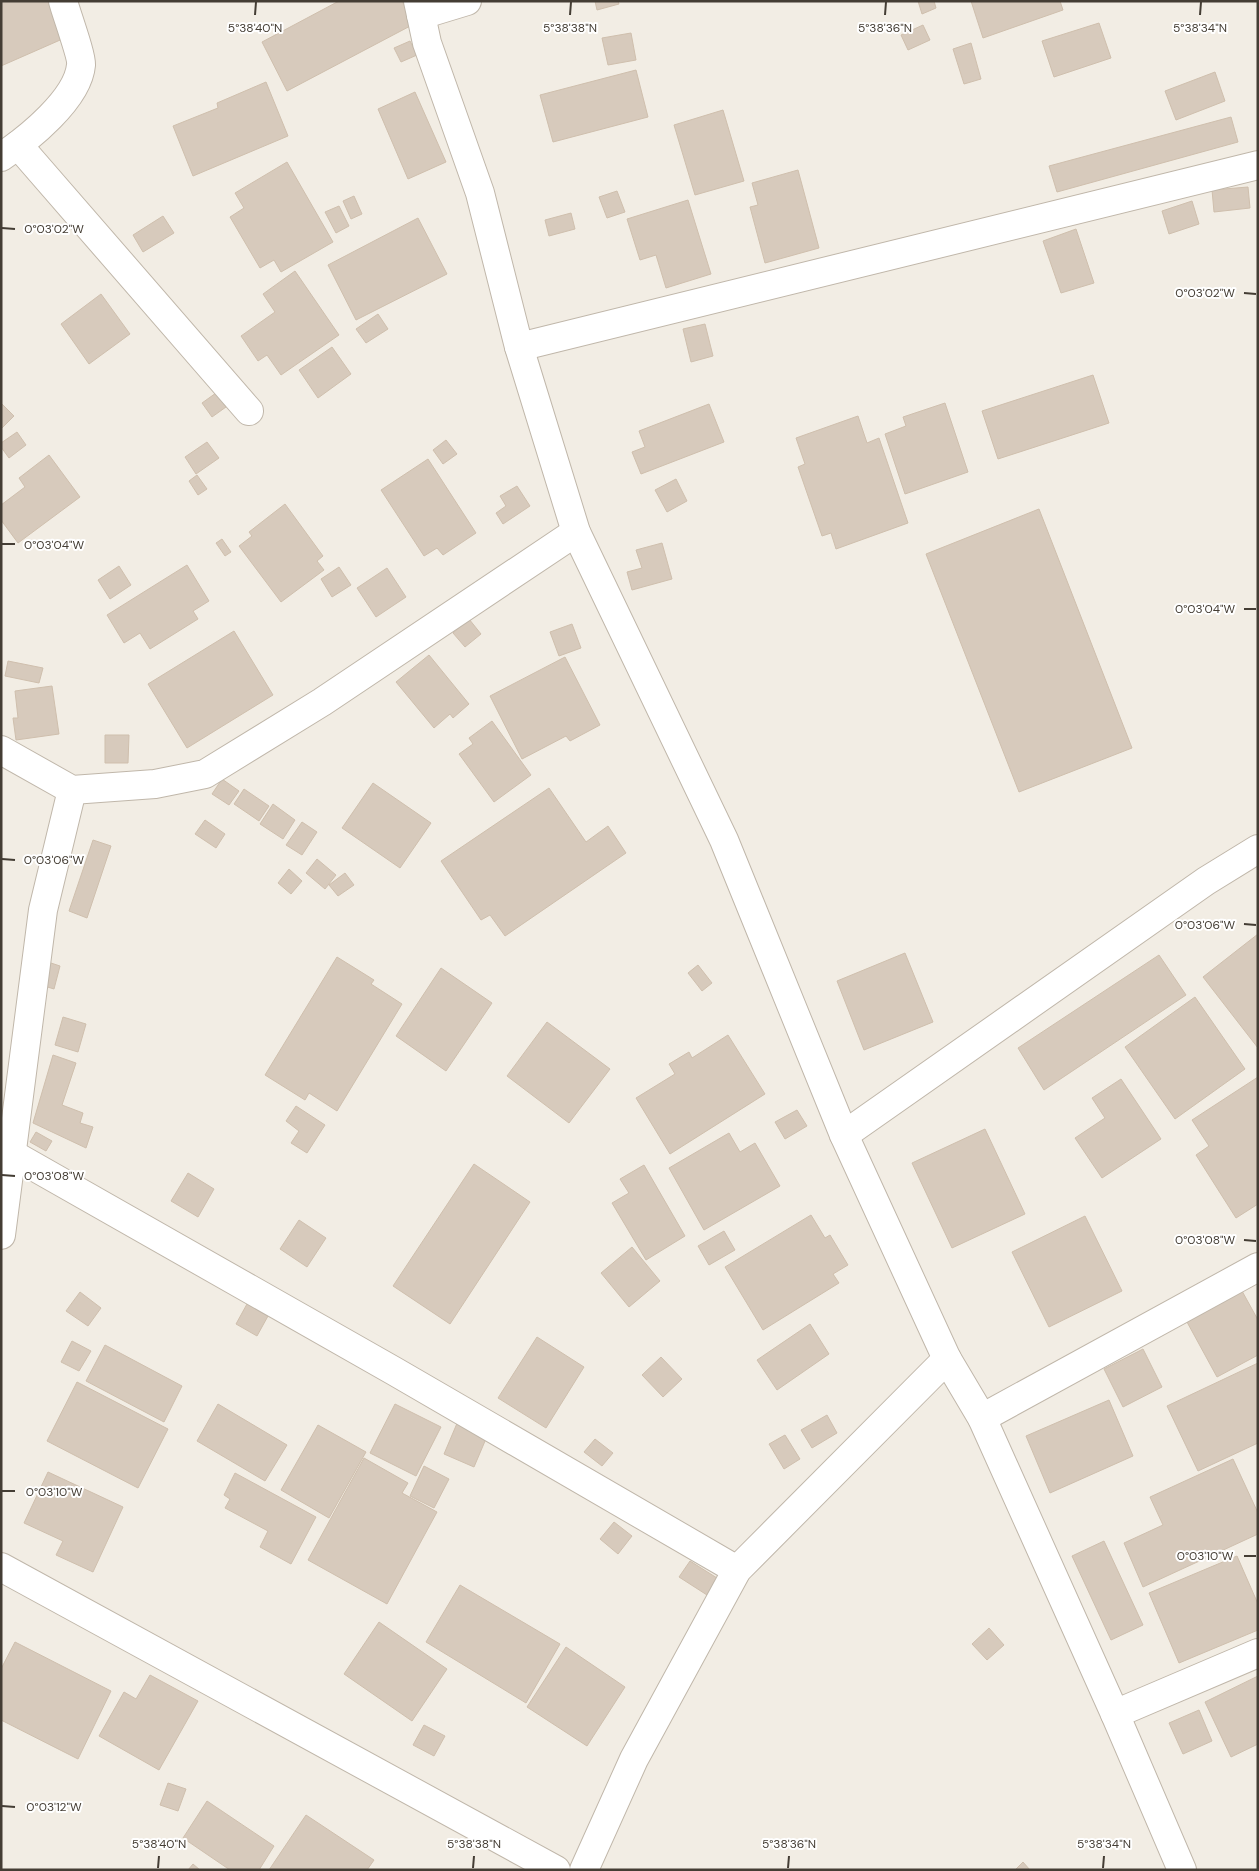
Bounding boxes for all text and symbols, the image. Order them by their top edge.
text: 5°38'40"N [228,20,282,36]
text: 5°38'38"N [543,20,597,36]
text: 5°38'36"N [858,20,912,36]
text: 5°38'34"N [1173,20,1227,36]
text: 0°03'02"W [24,221,84,237]
text: 0°03'02"W [1175,285,1235,301]
text: 0°03'04"W [24,537,84,553]
text: 0°03'04"W [1175,601,1235,617]
text: 0°03'06"W [24,852,85,868]
text: 0°03'06"W [1175,917,1236,933]
text: 0°03'08"W [24,1168,84,1184]
text: 0°03'08"W [1175,1232,1235,1248]
text: 0°03'10"W [26,1484,83,1500]
text: 0°03'10"W [1177,1548,1234,1564]
text: 0°03'12"W [26,1799,82,1815]
text: 5°38'40"N [132,1836,186,1852]
text: 5°38'38"N [447,1836,501,1852]
text: 5°38'36"N [762,1836,816,1852]
text: 5°38'34"N [1077,1836,1131,1852]

